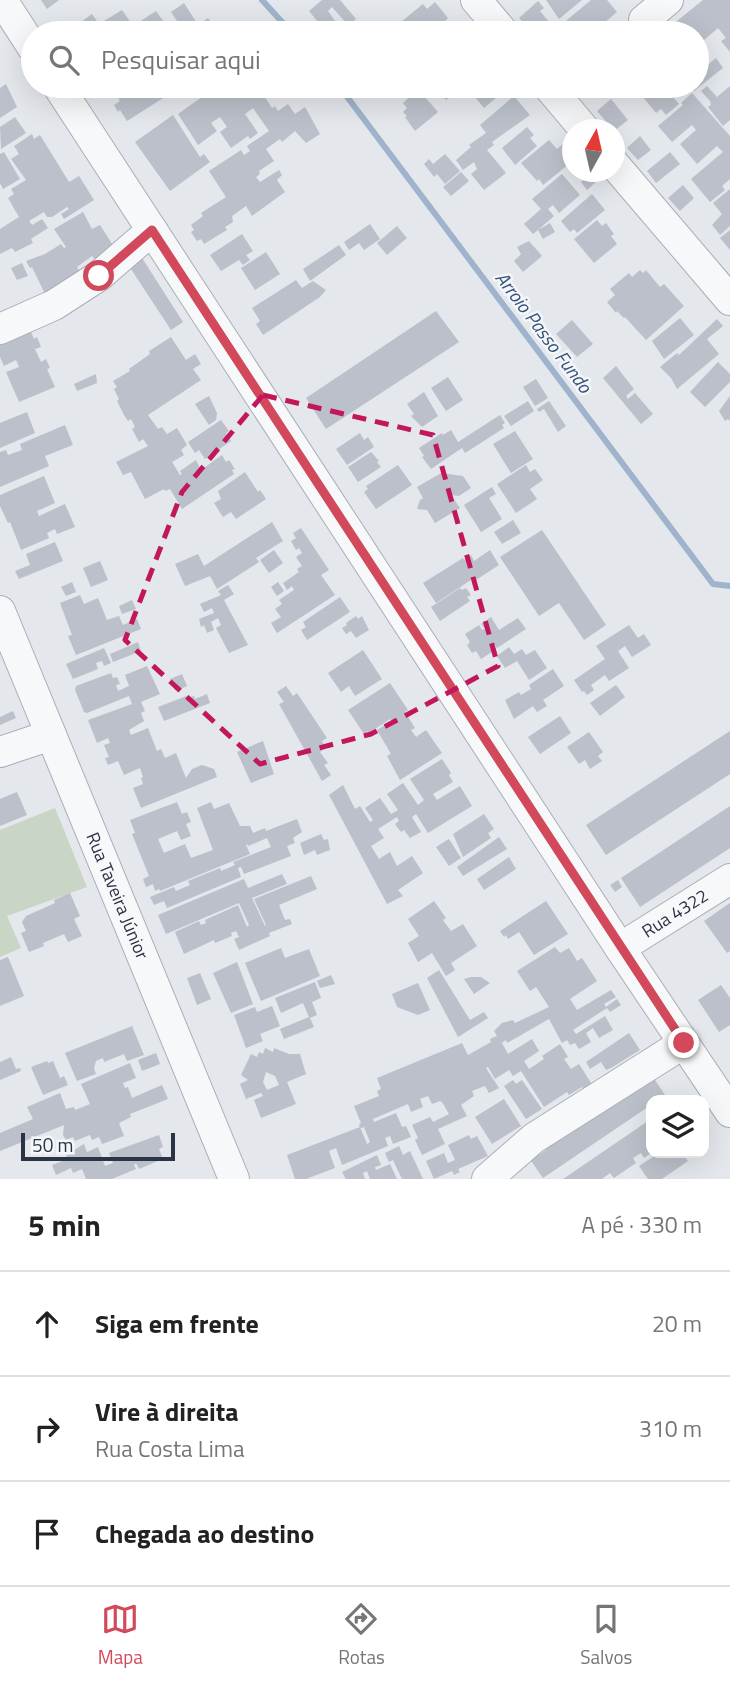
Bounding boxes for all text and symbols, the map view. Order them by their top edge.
search box [21,21,709,98]
text: Pesquisar aqui [101,40,261,79]
icon: search [45,41,83,79]
north arrow [562,119,625,182]
route start [83,260,114,291]
water label: Arroio Passo Fundo [489,265,600,399]
street label: Rua Taveira Júnior [80,828,156,963]
street label: Rua 4322 [636,882,713,944]
route end [668,1027,699,1058]
map controls [646,1095,709,1158]
button: layers [646,1095,709,1158]
scale bar [21,1130,175,1162]
text: 50 m [32,1130,73,1159]
text: 5 min [28,1202,101,1248]
text: A pé · 330 m [581,1207,702,1242]
text: Siga em frente [95,1304,259,1343]
icon: ahead [28,1305,66,1343]
text: 20 m [652,1306,702,1341]
text: Vire à direita [95,1392,238,1431]
icon: right [28,1410,66,1448]
text: 310 m [639,1411,702,1446]
text: Rua Costa Lima [95,1431,244,1466]
text: Chegada ao destino [95,1514,314,1553]
icon: arrive [28,1515,66,1553]
tab: Mapa [98,1600,143,1671]
tab: Rotas [338,1600,385,1671]
tab: Salvos [580,1600,632,1671]

